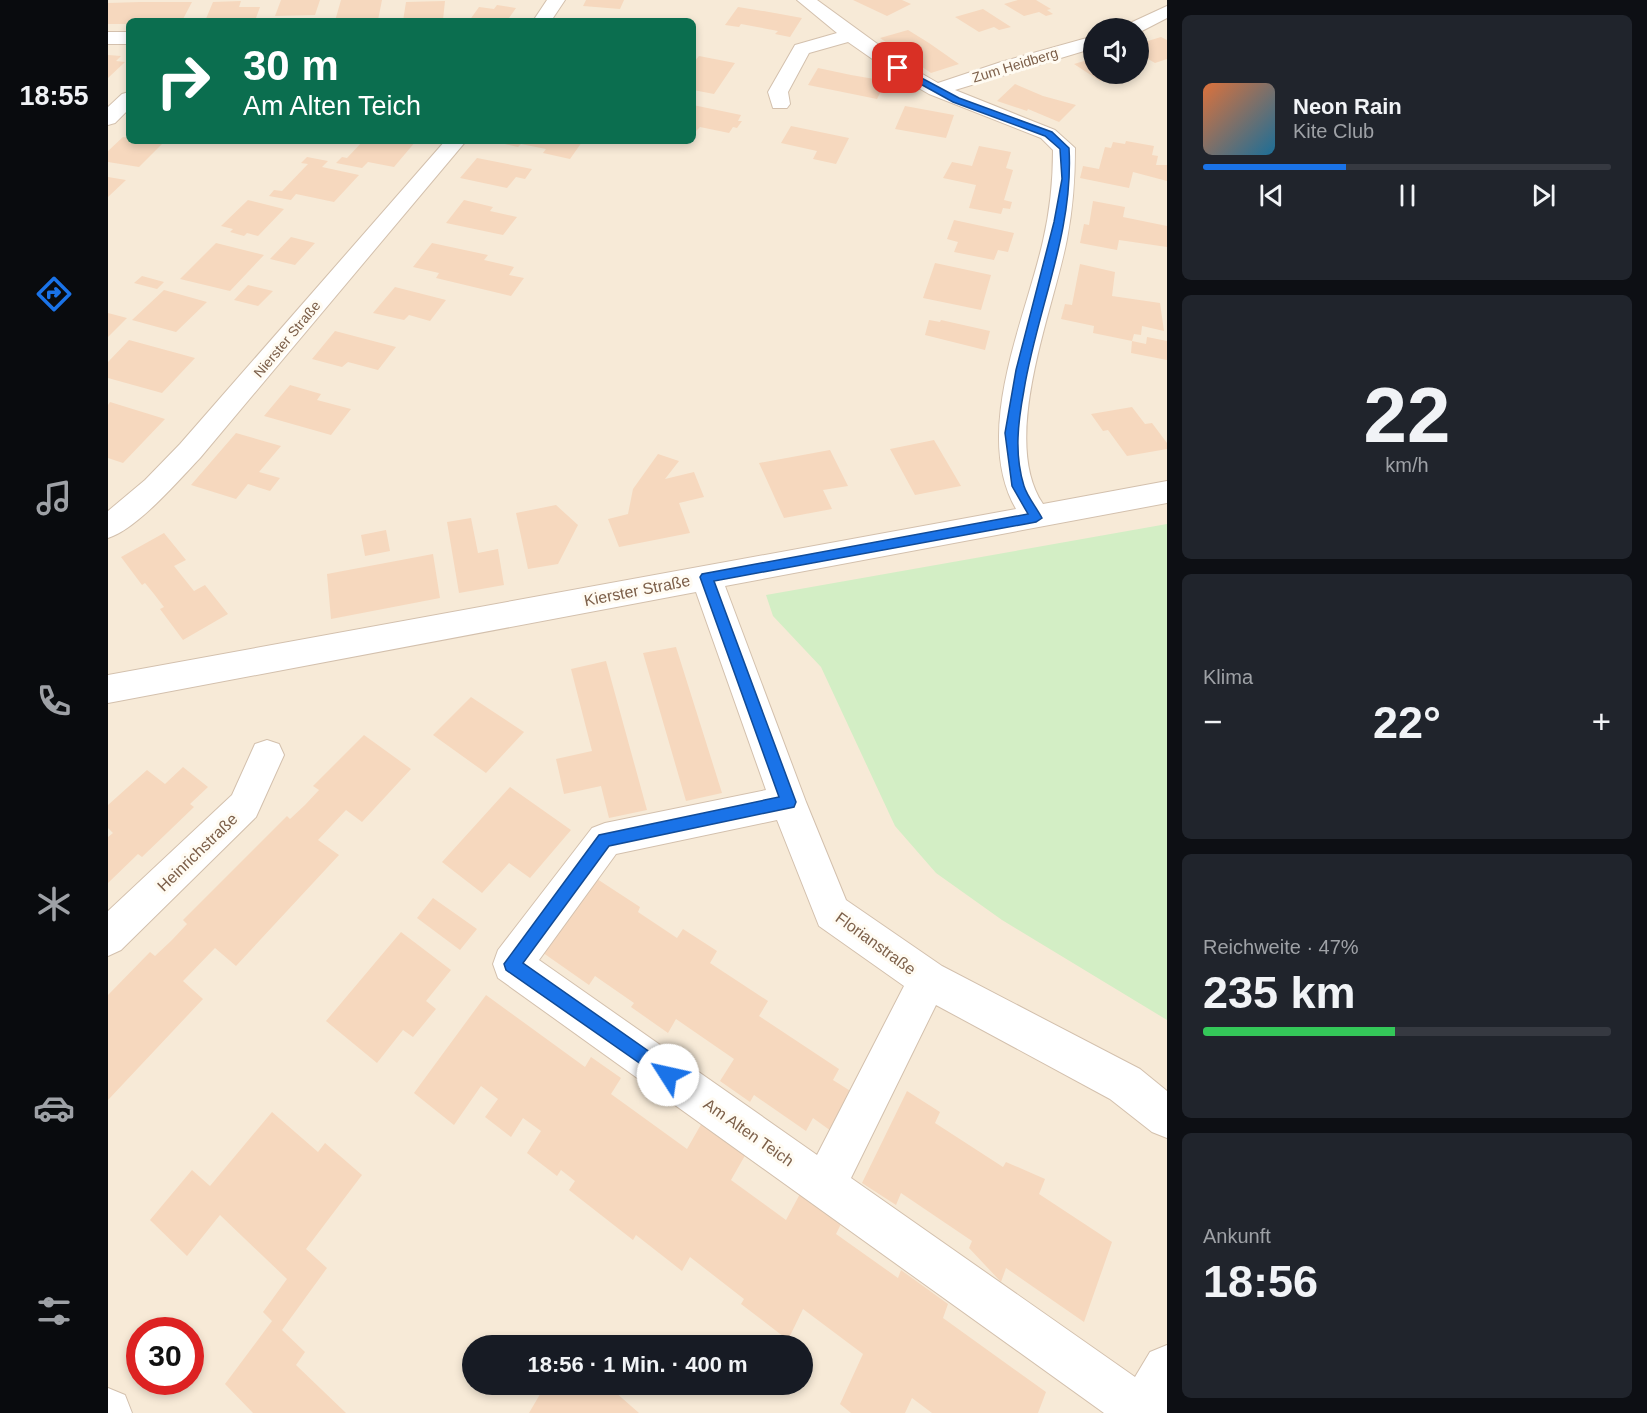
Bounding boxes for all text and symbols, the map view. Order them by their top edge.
map controls [1083,18,1149,84]
button: sound [1083,18,1149,84]
icon: right [144,42,222,120]
text: 30 m [243,42,339,89]
pin [872,42,923,93]
street label: Zum Heidberg [970,44,1060,86]
icon: arrive [881,51,914,84]
text: 18:55 [19,81,89,111]
text: Am Alten Teich [243,91,421,121]
text: Neon Rain [1293,94,1402,119]
text: Kite Club [1293,120,1374,142]
icon: previous [1255,179,1288,212]
icon: pause [1391,179,1424,212]
icon: next [1527,179,1560,212]
icon: directions [33,273,75,315]
street label: Nierster Straße [250,297,324,380]
text: 22 [1364,371,1450,459]
text: km/h [1385,454,1429,476]
icon: music [33,477,75,519]
street label: Kierster Straße [583,572,692,609]
text: Klima [1203,666,1253,688]
icon: phone [33,680,75,722]
text: 22° [1373,697,1441,748]
text: − [1203,703,1222,740]
text: + [1592,703,1611,740]
street label: Heinrichstraße [154,810,241,895]
icon: climate [33,883,75,925]
street label: Florianstraße [833,909,919,978]
text: Reichweite · 47% [1203,936,1359,958]
text: 235 km [1203,967,1356,1018]
position arrow [636,1043,700,1107]
icon: car [33,1087,75,1129]
street label: Am Alten Teich [701,1095,797,1170]
text: Ankunft [1203,1225,1271,1247]
text: 18:56 [1203,1256,1318,1307]
icon: filters [33,1290,75,1332]
speed limit sign: 30 [126,1317,204,1395]
text: 18:56 · 1 Min. · 400 m [527,1352,748,1377]

